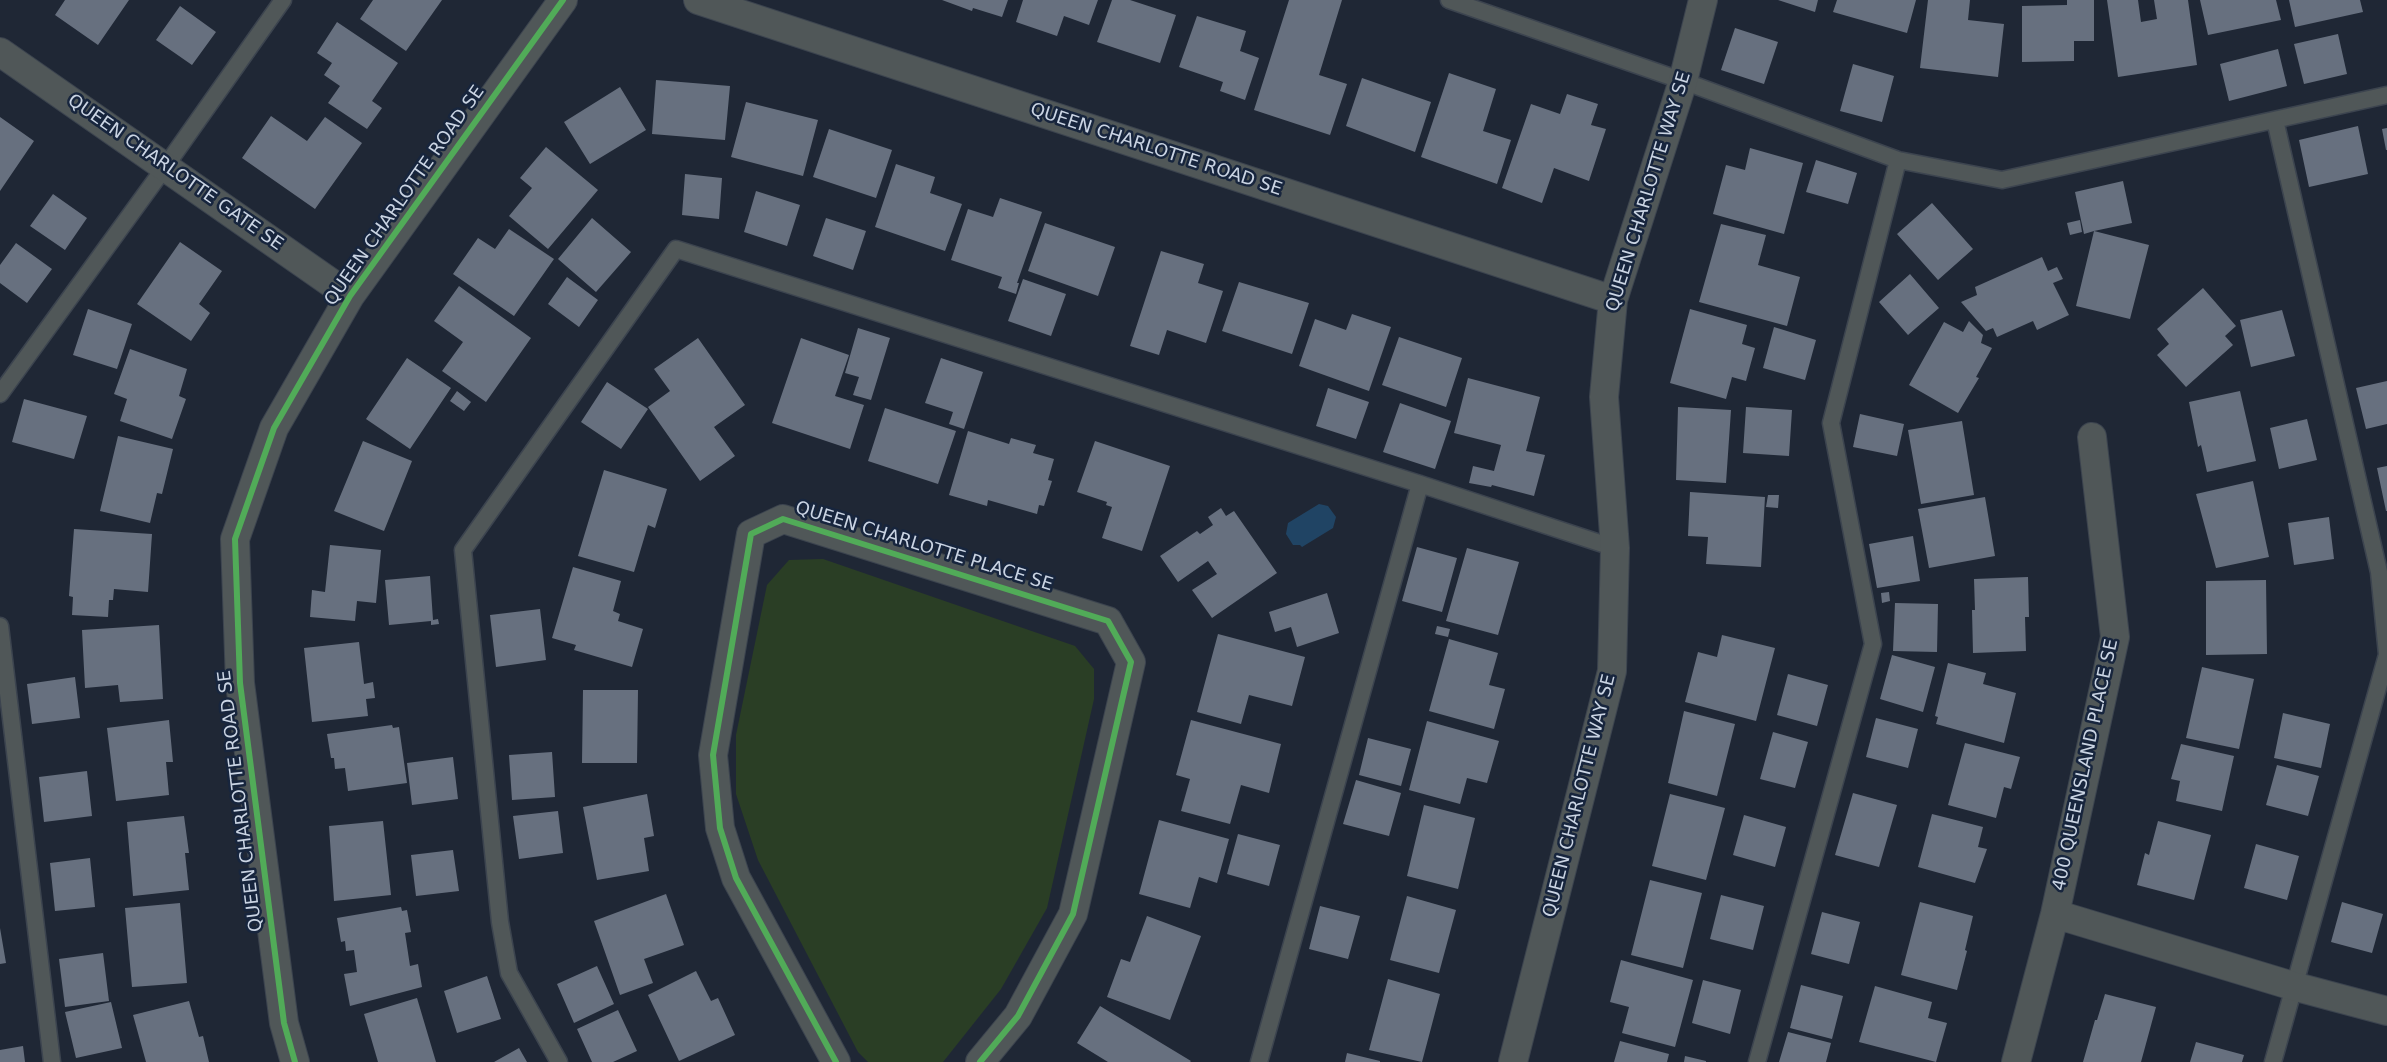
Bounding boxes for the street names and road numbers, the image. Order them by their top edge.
street label: QUEEN CHARLOTTE WAY SE [1602,69,1696,315]
street label: QUEEN CHARLOTTE ROAD SE [321,82,489,310]
street label: QUEEN CHARLOTTE GATE SE [63,90,287,256]
street label: QUEEN CHARLOTTE ROAD SE [1027,99,1285,201]
street label: QUEEN CHARLOTTE PLACE SE [793,497,1055,597]
street label: 400 QUEENSLAND PLACE SE [2049,637,2123,893]
street label: QUEEN CHARLOTTE ROAD SE [214,669,268,933]
street label: QUEEN CHARLOTTE WAY SE [1539,672,1621,920]

